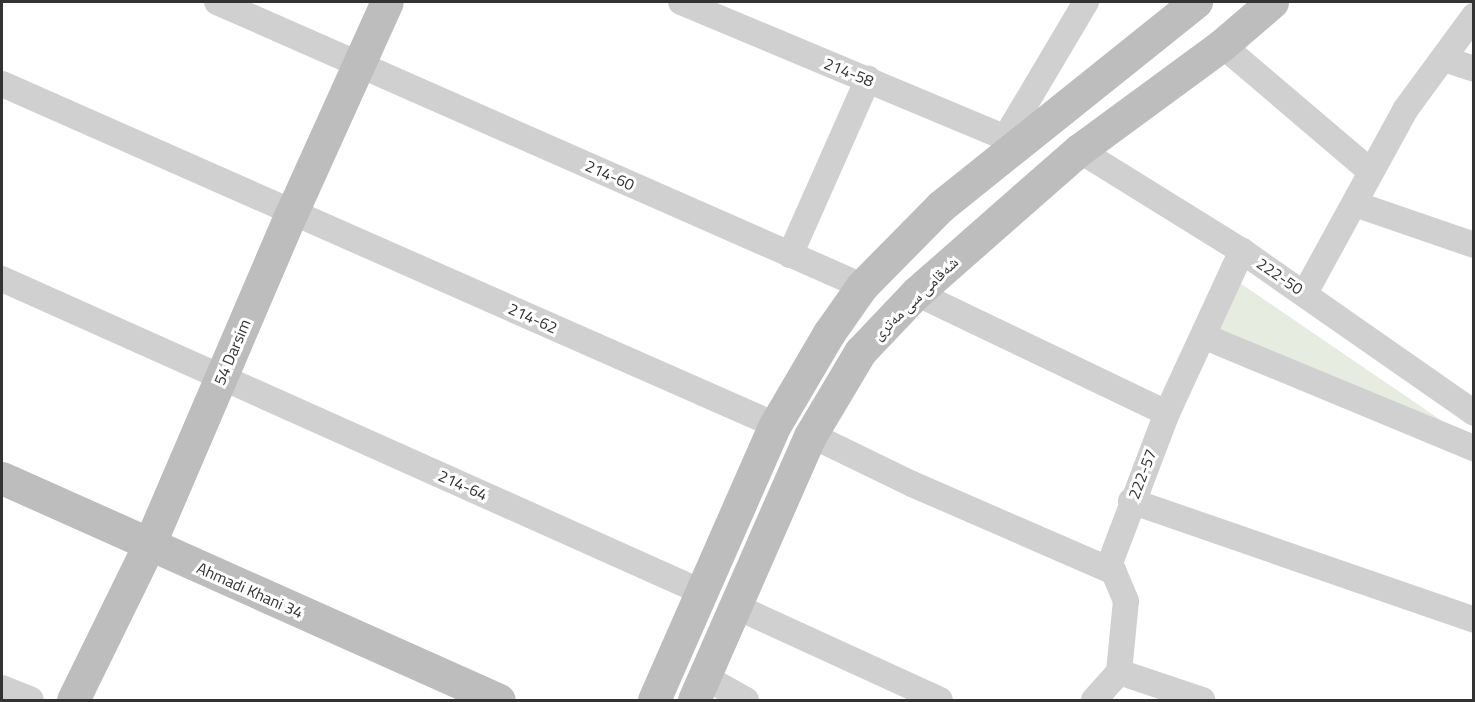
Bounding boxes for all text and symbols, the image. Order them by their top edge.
street label: 214-58 [821,53,877,91]
street label: 214-60 [582,156,638,194]
street label: شەقامی سی مەتری [868,252,962,344]
street label: 222-50 [1253,254,1307,298]
street label: 214-62 [505,299,561,337]
street label: 54 Darsim [210,316,254,388]
street label: 222-57 [1124,446,1160,502]
street label: 214-64 [435,466,491,504]
street label: Ahmadi Khani 34 [194,558,306,622]

